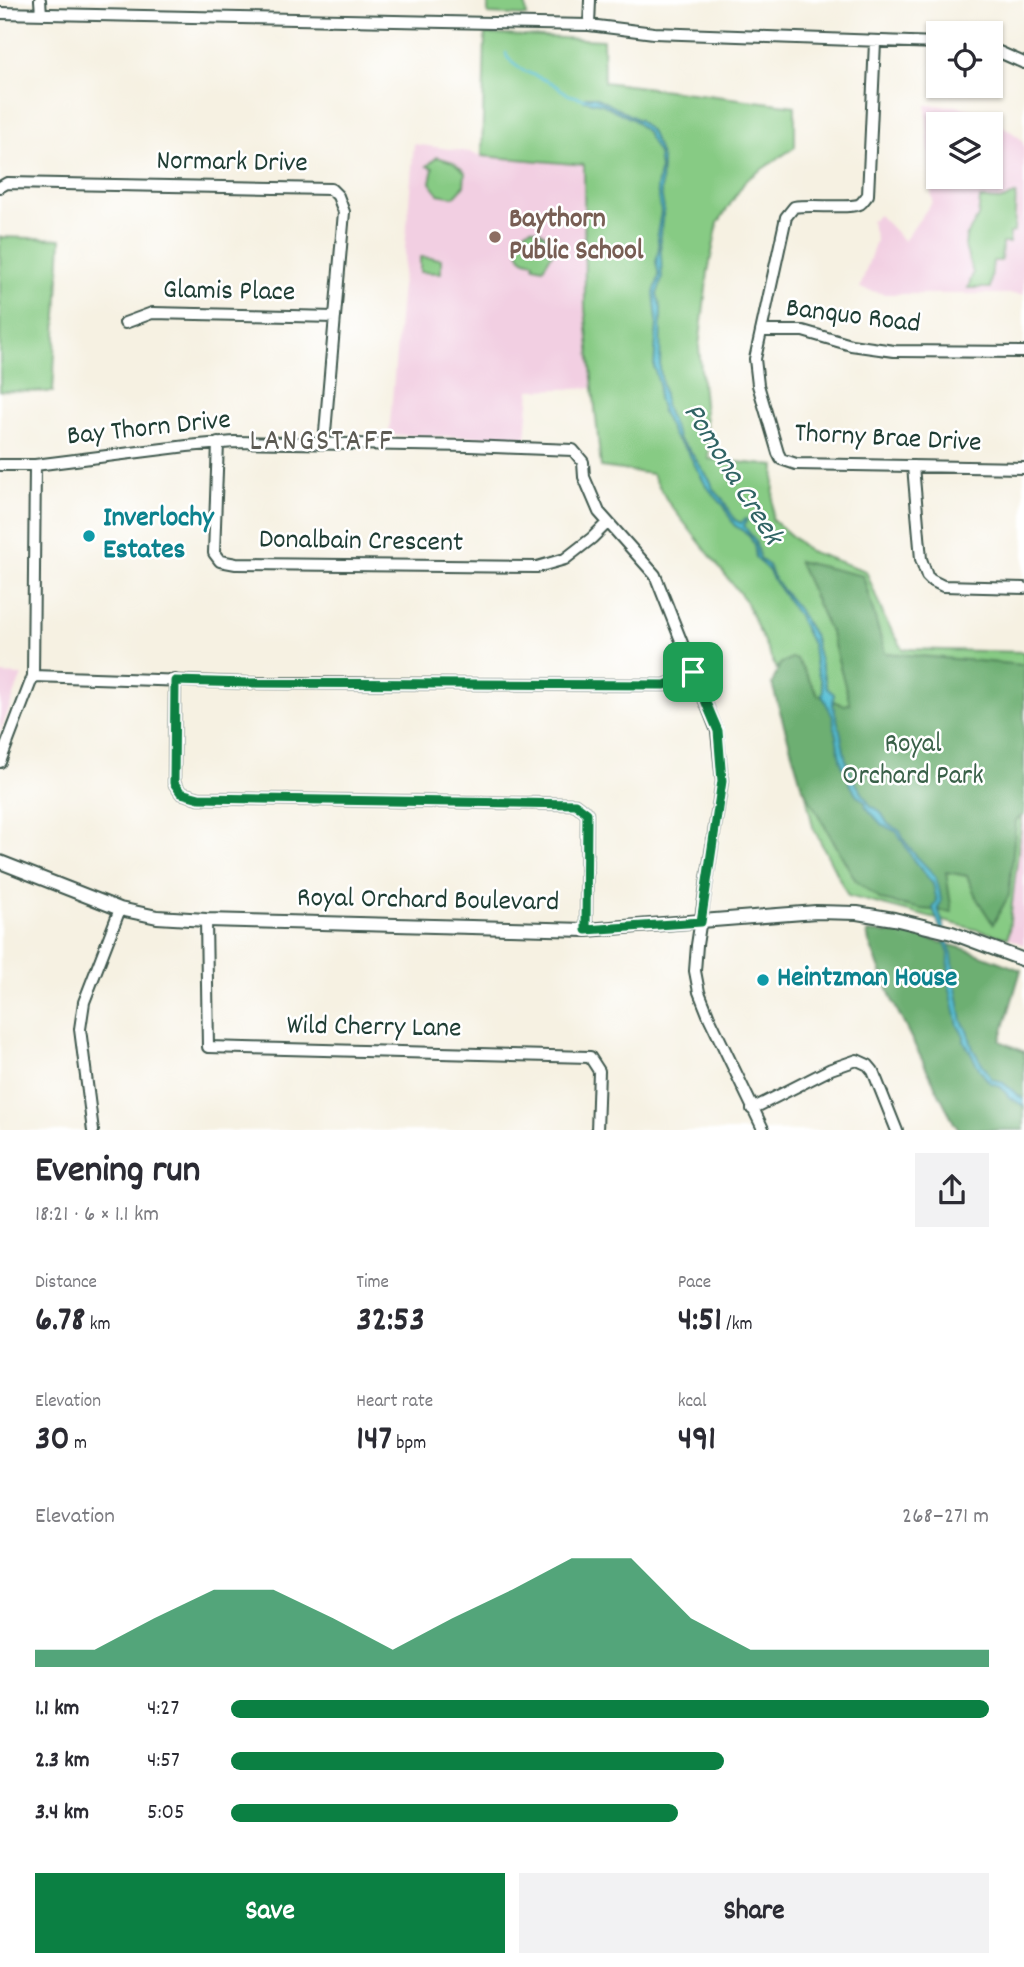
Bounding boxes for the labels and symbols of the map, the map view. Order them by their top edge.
street label: Normark Drive [156,143,308,185]
place label: Baythorn Public School [509,201,644,273]
marker: Baythorn Public School [487,229,503,245]
street label: Glamis Place [162,272,296,314]
street label: Banquo Road [784,290,922,346]
water label: Pomona Creek [670,396,793,557]
street label: Bay Thorn Drive [65,402,233,458]
street label: Thorny Brae Drive [794,415,982,465]
district label: LANGSTAFF [250,422,395,465]
place label: Inverlochy Estates [103,500,215,572]
street label: Donalbain Crescent [258,521,464,565]
marker: Inverlochy Estates [81,528,97,544]
pin [663,642,723,702]
park label: Royal Orchard Park [842,726,984,798]
street label: Royal Orchard Boulevard [296,880,560,924]
place label: Heintzman House [777,960,957,1000]
marker: Heintzman House [755,972,771,988]
street label: Wild Cherry Lane [286,1007,462,1051]

